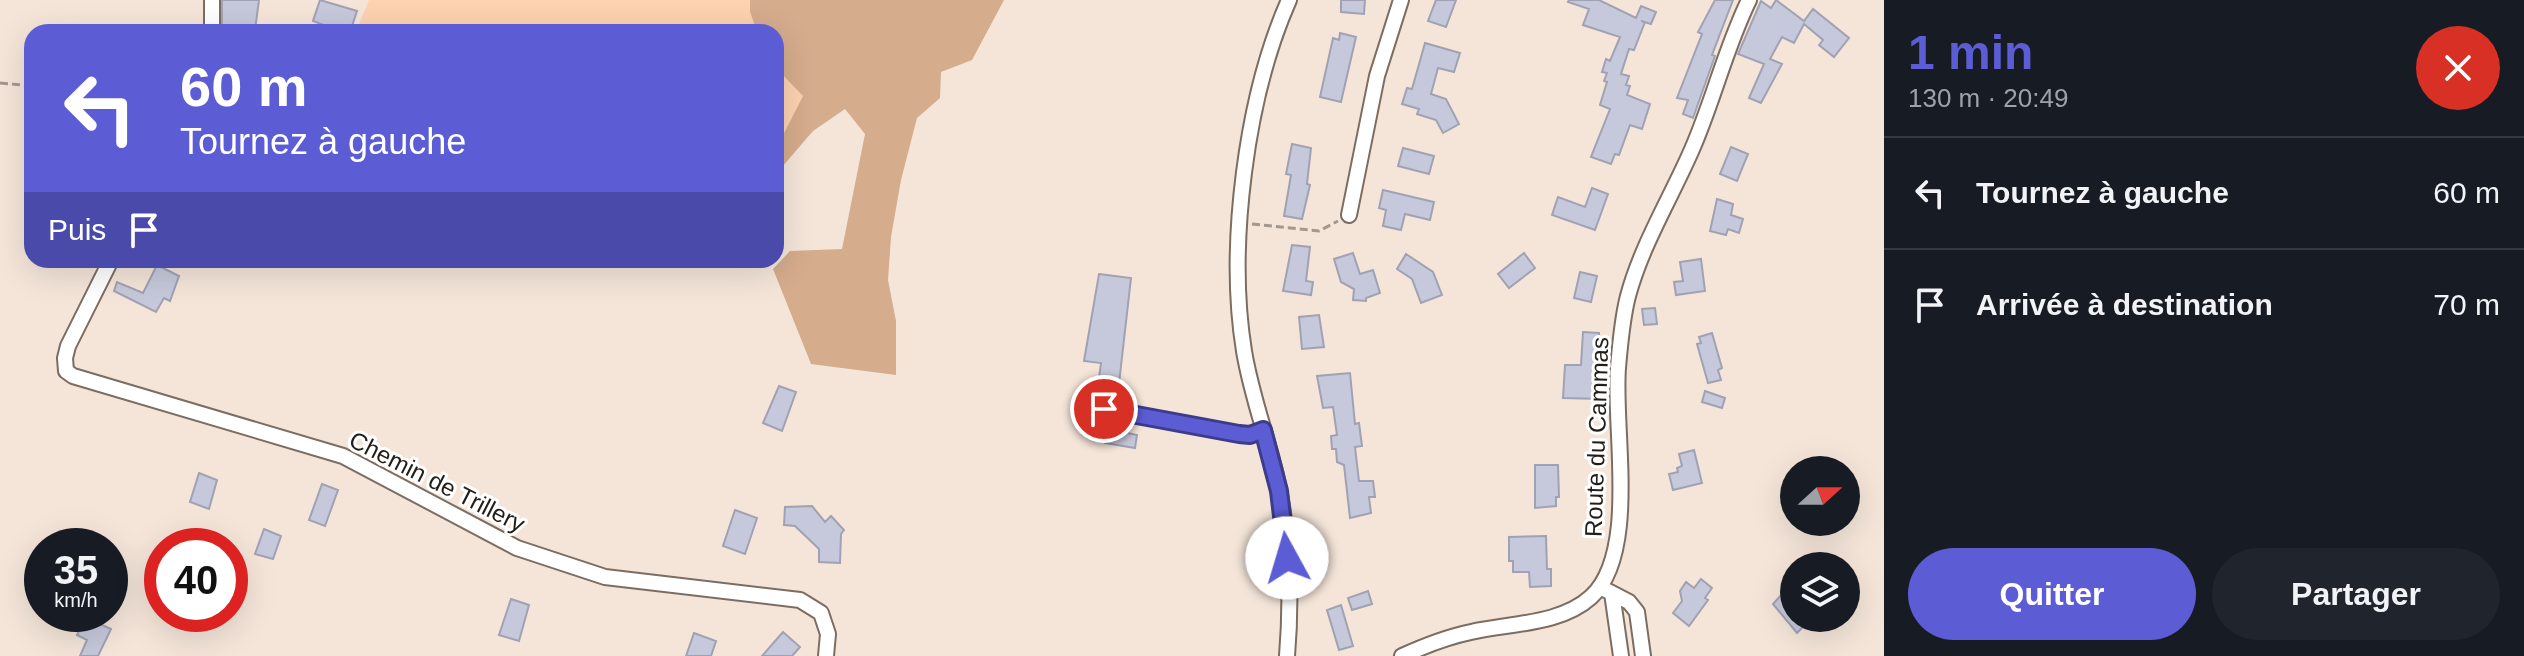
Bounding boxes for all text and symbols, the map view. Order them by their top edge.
text: 1 min [1908,26,2033,79]
button: close [2416,26,2500,110]
text: 60 m [180,55,308,118]
icon: left [48,56,152,160]
text: 130 m · 20:49 [1908,83,2068,113]
text: Tournez à gauche [180,121,466,162]
icon: left [1908,171,1952,215]
text: Tournez à gauche [1976,176,2229,209]
text: 60 m [2433,176,2500,209]
icon: arrive [122,208,166,252]
text: Puis [48,213,106,246]
icon: arrive [1908,283,1952,327]
text: Arrivée à destination [1976,288,2273,321]
text: 70 m [2433,288,2500,321]
street label: Route du Cammas [1580,337,1613,537]
pin [1070,375,1138,443]
icon: arrive [1082,387,1126,431]
street label: Chemin de Trillery [345,426,530,537]
north arrow [1780,456,1860,536]
map controls [1780,456,1860,632]
position arrow [1245,516,1329,600]
speed limit sign: 40 [144,528,248,632]
text: 35 [54,548,98,592]
button: Quitter [1908,548,2196,640]
button: Partager [2212,548,2500,640]
button: layers [1780,552,1860,632]
text: km/h [54,589,98,611]

